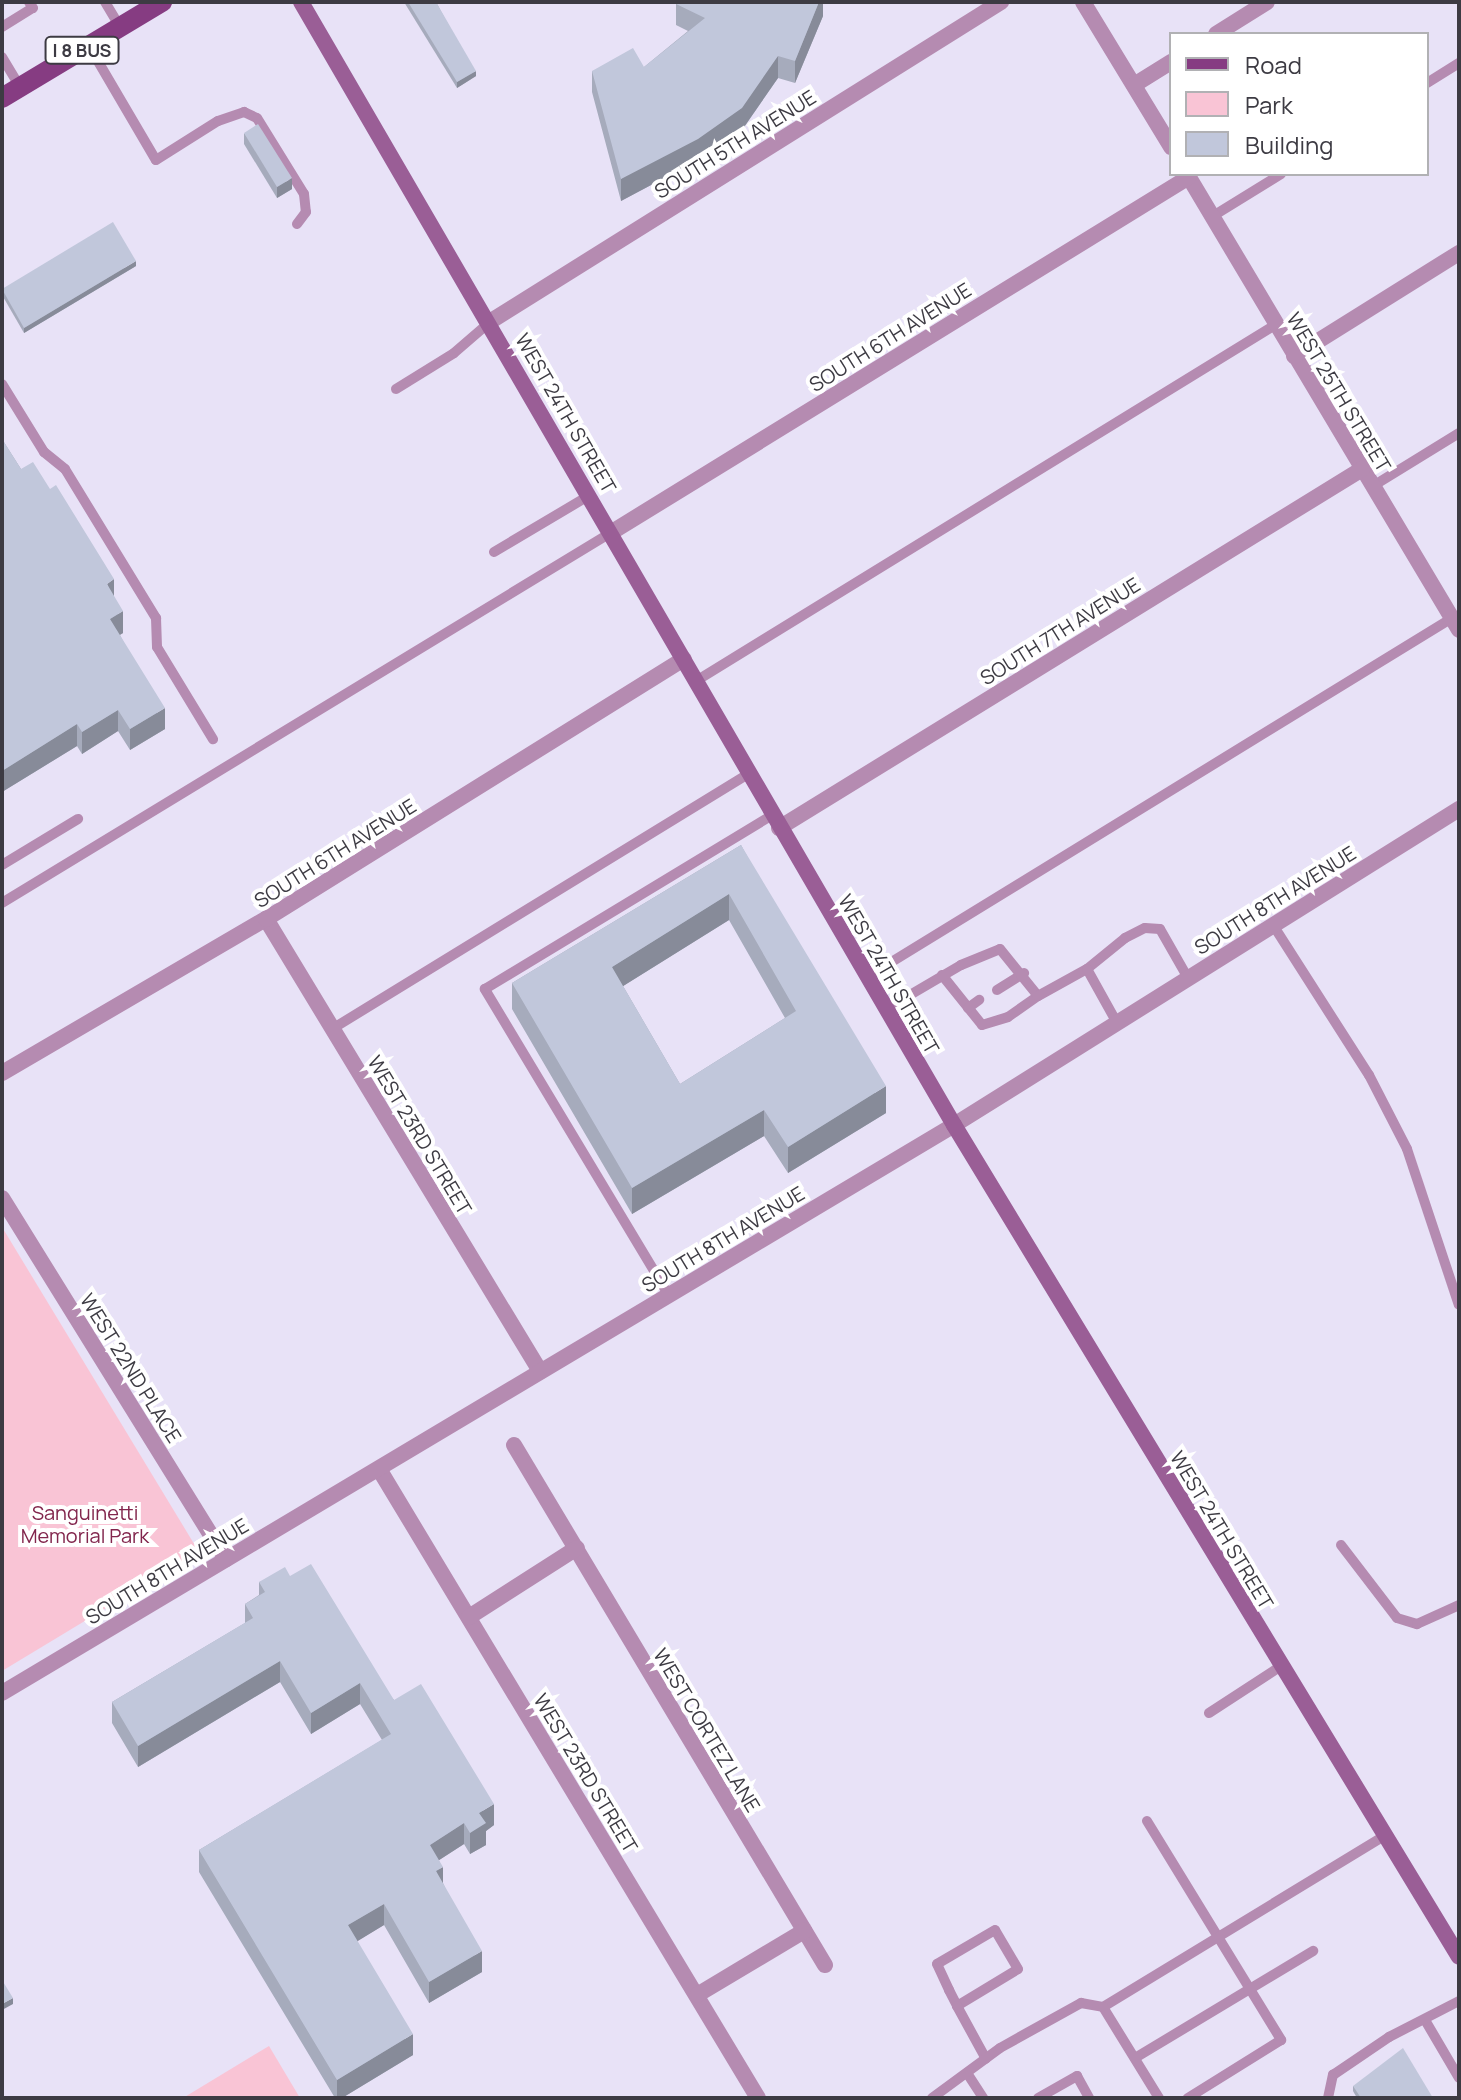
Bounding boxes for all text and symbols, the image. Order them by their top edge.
legend [1169,32,1429,176]
road number: I 8 BUS [44,36,120,64]
text: Road [1245,48,1302,81]
street label: SOUTH 5TH AVENUE [650,85,820,203]
text: Park [1245,88,1293,121]
text: Building [1245,128,1333,161]
street label: SOUTH 6TH AVENUE [805,277,975,397]
street label: WEST 25TH STREET [1282,308,1396,476]
street label: WEST 24TH STREET [510,329,622,497]
street label: SOUTH 7TH AVENUE [976,572,1144,690]
street label: SOUTH 6TH AVENUE [250,793,420,913]
street label: SOUTH 8TH AVENUE [1190,841,1360,959]
street label: WEST 24TH STREET [833,890,945,1058]
street label: WEST 23RD STREET [363,1051,477,1219]
street label: SOUTH 8TH AVENUE [637,1181,809,1297]
street label: WEST 22ND PLACE [75,1289,187,1447]
street label: WEST 24TH STREET [1165,1446,1279,1614]
park label: Sanguinetti Memorial Park [21,1500,149,1547]
street label: SOUTH 8TH AVENUE [81,1513,253,1629]
street label: WEST CORTEZ LANE [649,1644,765,1816]
street label: WEST 23RD STREET [529,1689,643,1857]

